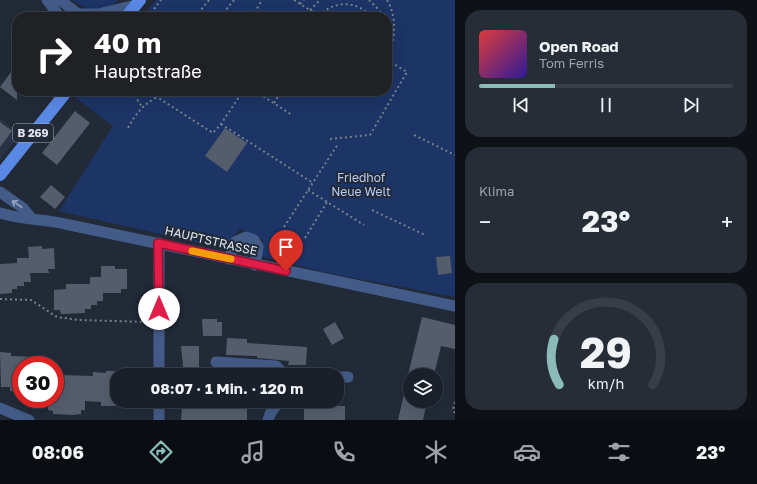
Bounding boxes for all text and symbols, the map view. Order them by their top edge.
text: 40 m [94,26,161,59]
icon: right [28,28,80,80]
text: Open Road [539,37,619,55]
text: Tom Ferris [539,55,604,71]
text: Hauptstraße [94,60,202,82]
icon: previous [510,94,532,116]
icon: pause [595,94,617,116]
icon: next [680,94,702,116]
road number: B 269 [13,124,53,142]
park label: Friedhof Neue Welt [331,170,391,199]
text: Klima [479,183,514,199]
one-way arrow [12,200,23,208]
text: 23° [582,203,630,239]
text: − [479,208,491,235]
text: + [721,208,733,235]
street label: HAUPTSTRASSE [163,223,259,258]
pin [269,230,303,271]
icon: arrive [275,236,297,258]
position arrow [138,288,180,330]
text: 29 [580,326,632,376]
speed limit sign: 30 [12,356,64,408]
map controls [403,368,443,408]
button: layers [403,368,443,408]
text: km/h [588,374,624,391]
text: 08:07 · 1 Min. · 120 m [151,379,304,397]
icon: directions [147,438,175,466]
icon: music [239,438,267,466]
icon: phone [330,438,358,466]
icon: climate [422,438,450,466]
icon: car [513,438,541,466]
icon: filters [605,438,633,466]
text: 08:06 [32,441,84,463]
text: 23° [696,441,725,463]

